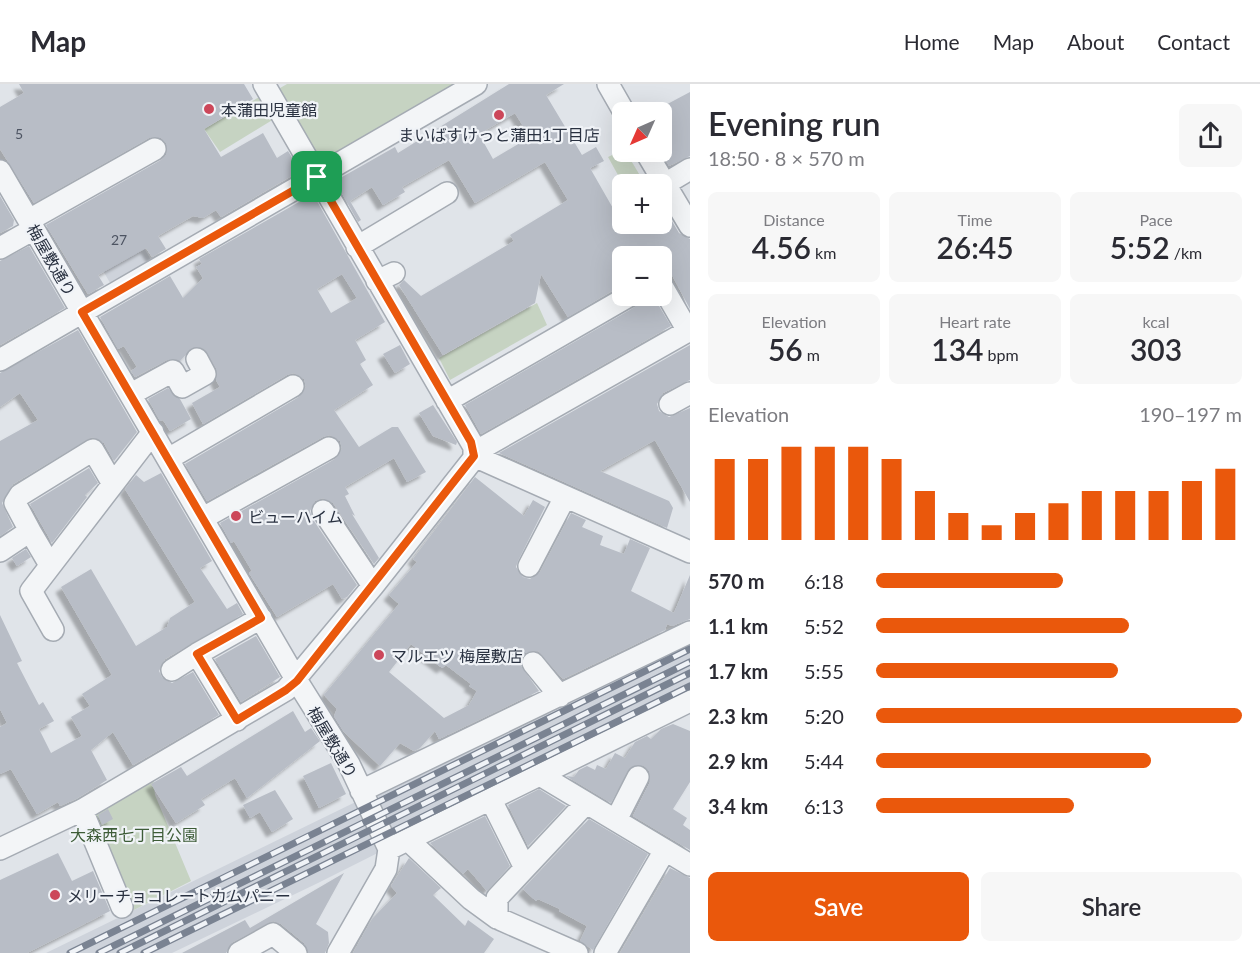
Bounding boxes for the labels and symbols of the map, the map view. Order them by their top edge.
place label: 本蒲田児童館 [221,100,317,119]
marker: 本蒲田児童館 [202,102,216,116]
north arrow [612,102,672,162]
marker: まいばすけっと蒲田1丁目店 [492,108,506,122]
house number: 5 [15,125,23,142]
place label: まいばすけっと蒲田1丁目店 [398,125,600,144]
pin [291,151,342,202]
street label: 梅屋敷通り [24,221,80,299]
house number: 27 [111,231,127,248]
place label: ビューハイム [248,507,343,526]
marker: ビューハイム [229,509,243,523]
place label: マルエツ 梅屋敷店 [391,646,523,665]
marker: マルエツ 梅屋敷店 [372,648,386,662]
street label: 梅屋敷通り [304,703,362,781]
park label: 大森西七丁目公園 [70,825,198,844]
place label: メリーチョコレートカムパニー [67,886,291,905]
marker: メリーチョコレートカムパニー [48,888,62,902]

